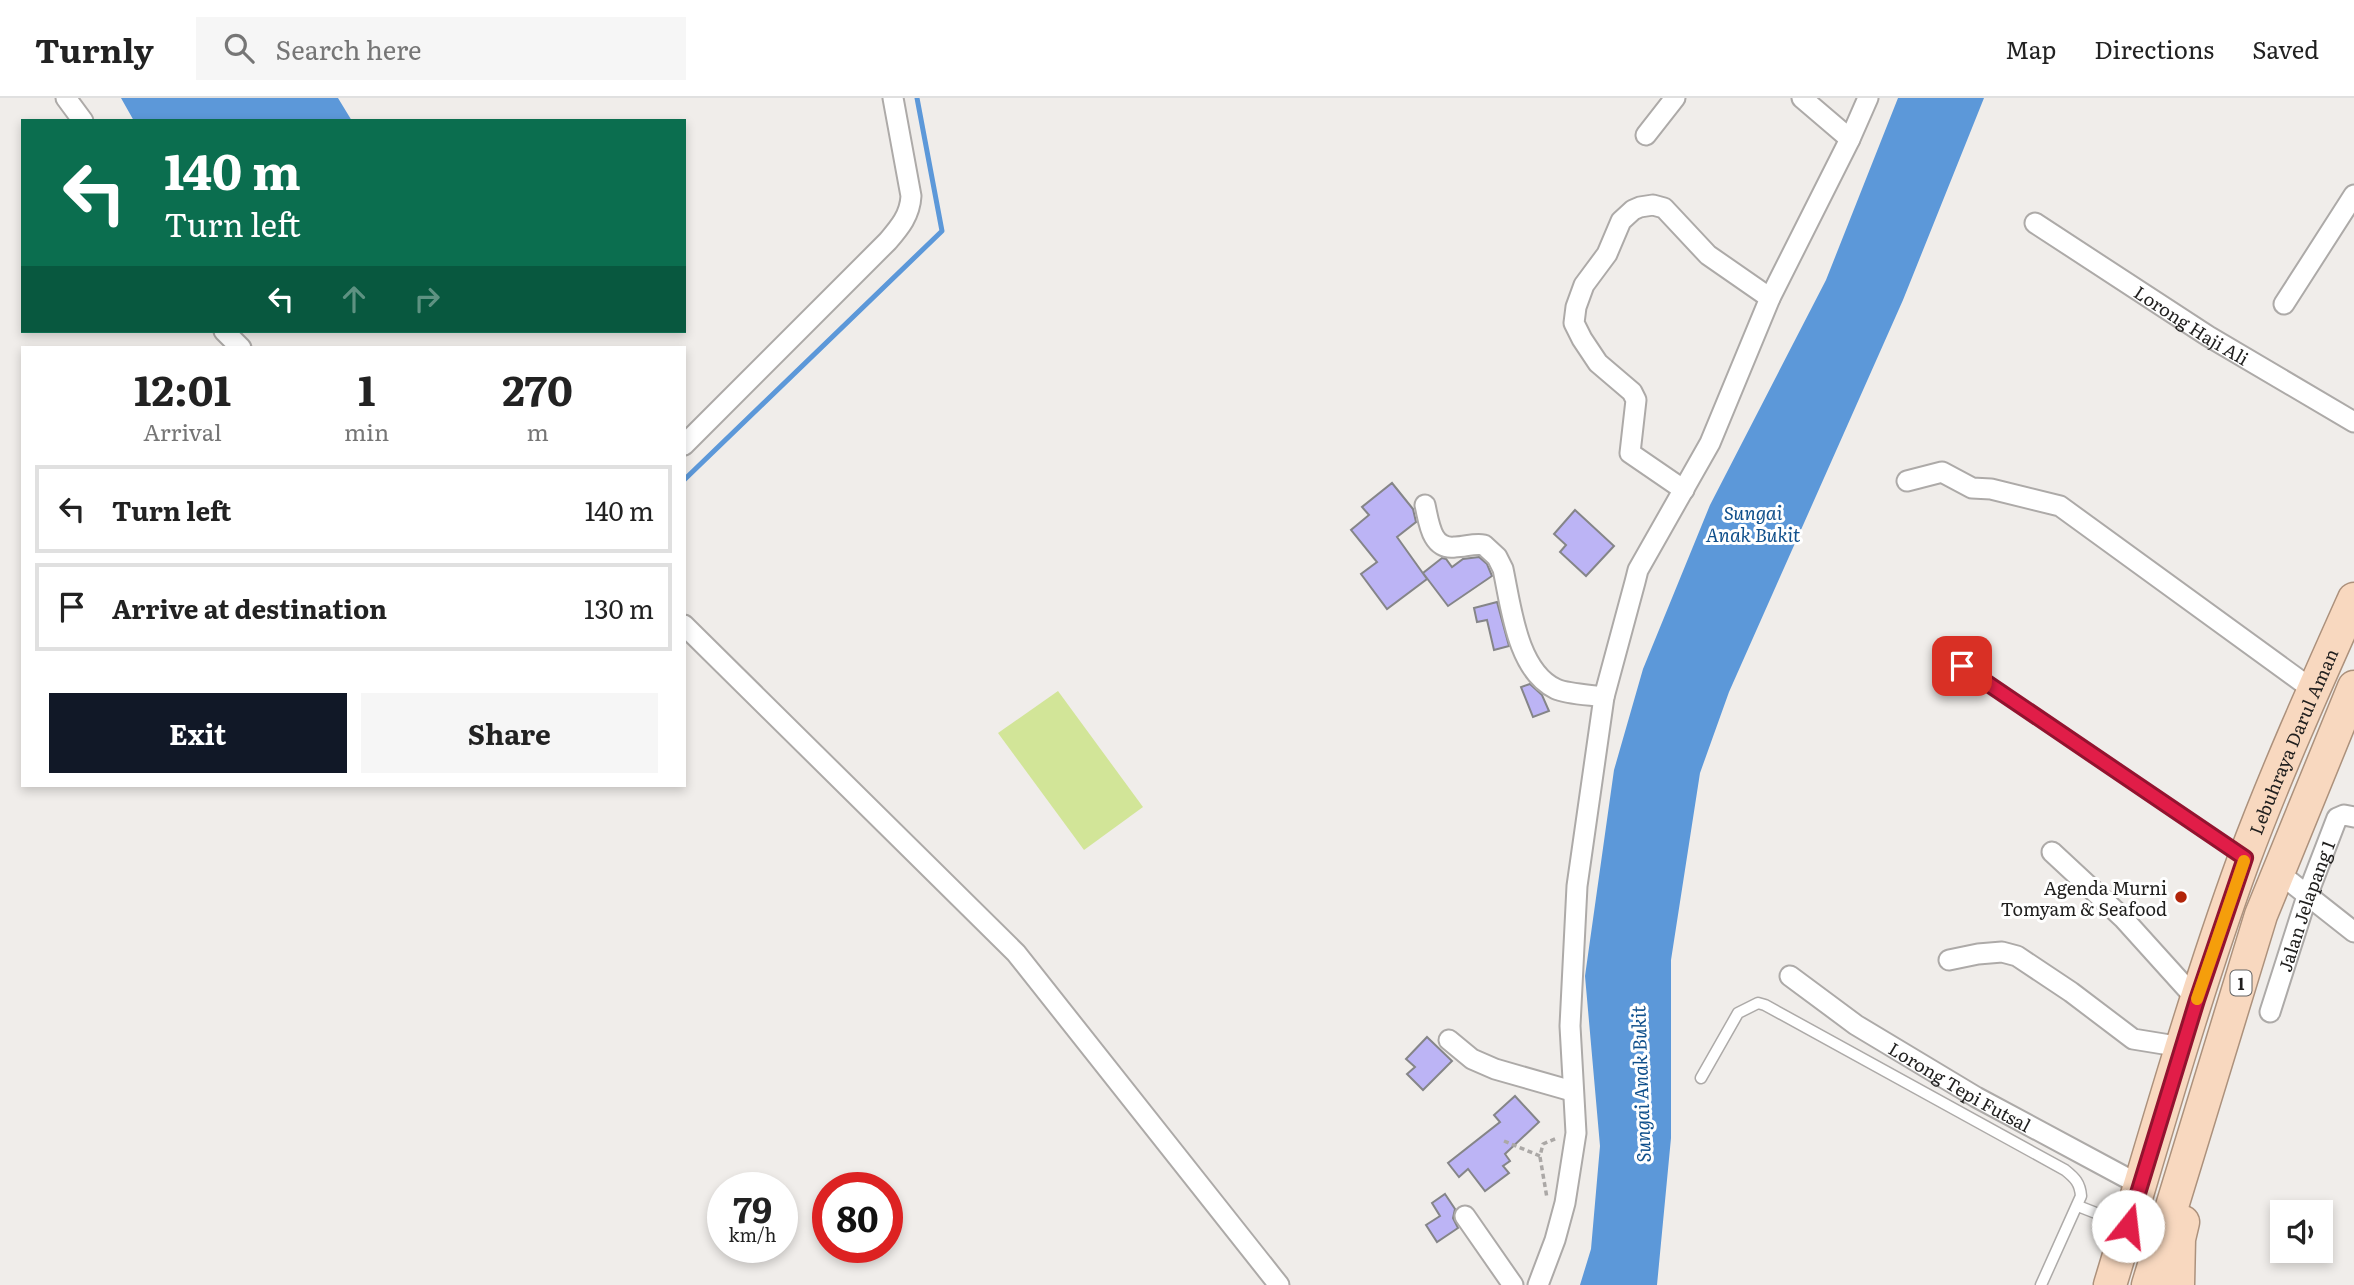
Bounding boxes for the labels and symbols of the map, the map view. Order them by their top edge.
street label: Lorong Haji Ali [2129,278,2254,371]
water label: Sungai Anak Bukit [1705,498,1801,548]
pin [1932,636,1992,696]
street label: Lebuhraya Darul Aman [2241,644,2344,838]
street label: Jalan Jelapang 1 [2270,836,2341,975]
place label: Agenda Murni Tomyam & Seafood [2001,874,2167,922]
marker: Agenda Murni Tomyam & Seafood [2173,889,2189,905]
road number: 1 [2230,970,2252,996]
water label: Sungai Anak Bukit [1623,1005,1657,1163]
street label: Lorong Tepi Futsal [1884,1034,2036,1138]
speed limit sign: 80 [812,1172,903,1263]
position arrow [2091,1189,2165,1263]

